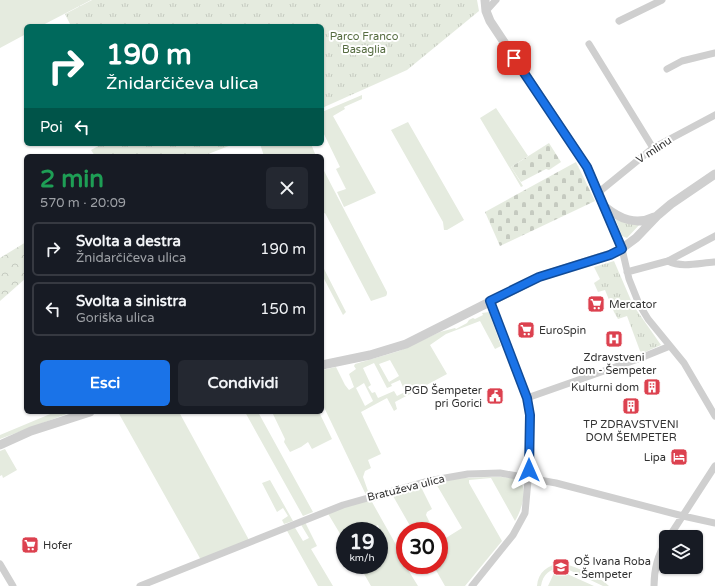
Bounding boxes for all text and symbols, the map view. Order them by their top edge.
park label: Parco Franco Basaglia [330,30,399,56]
text: 190 m [106,38,192,72]
icon: right [40,40,92,92]
pin [497,41,531,75]
icon: arrive [503,47,525,69]
text: Žnidarčičeva ulica [106,72,259,94]
icon: left [71,116,93,138]
text: Poi [40,118,63,136]
street label: V mlinu [634,134,674,166]
text: 2 min [40,165,104,194]
button: close [266,167,308,209]
text: 570 m · 20:09 [40,195,126,211]
text: Svolta a destra [76,232,181,250]
icon: right [42,238,64,260]
text: 190 m [260,240,306,258]
text: Žnidarčičeva ulica [76,250,186,266]
text: Svolta a sinistra [76,292,187,310]
supermarket icon: Mercator [586,294,606,314]
icon: left [42,298,64,320]
place label: Mercator [609,298,657,311]
text: 150 m [260,300,306,318]
text: Goriška ulica [76,310,154,326]
supermarket icon: EuroSpin [516,320,536,340]
place label: EuroSpin [539,324,586,337]
hospital icon: Zdravstveni dom - Šempeter [604,329,624,349]
place label: Zdravstveni dom - Šempeter [572,351,657,377]
button: Esci [40,360,170,406]
button: Condividi [178,360,308,406]
building icon: Kulturni dom [642,377,662,397]
place label: Kulturni dom [571,381,639,394]
place label: PGD Šempeter pri Gorici [404,383,483,410]
public building icon: PGD Šempeter pri Gorici [485,386,505,406]
building icon: TP ZDRAVSTVENI DOM ŠEMPETER [621,396,641,416]
place label: TP ZDRAVSTVENI DOM ŠEMPETER [583,418,679,444]
hotel icon: Lipa [669,447,689,467]
position arrow [508,449,550,491]
place label: Lipa [644,451,666,464]
street label: Bratuževa ulica [366,472,446,504]
speed limit sign: 30 [396,522,448,574]
map controls [659,530,703,574]
button: layers [659,530,703,574]
text: 19 [349,531,375,555]
supermarket icon: Hofer [20,535,40,555]
place label: Hofer [43,539,73,552]
text: km/h [349,552,375,564]
place label: OŠ Ivana Roba - Šempeter [574,554,651,581]
school or university icon: OŠ Ivana Roba - Šempeter [551,557,571,577]

